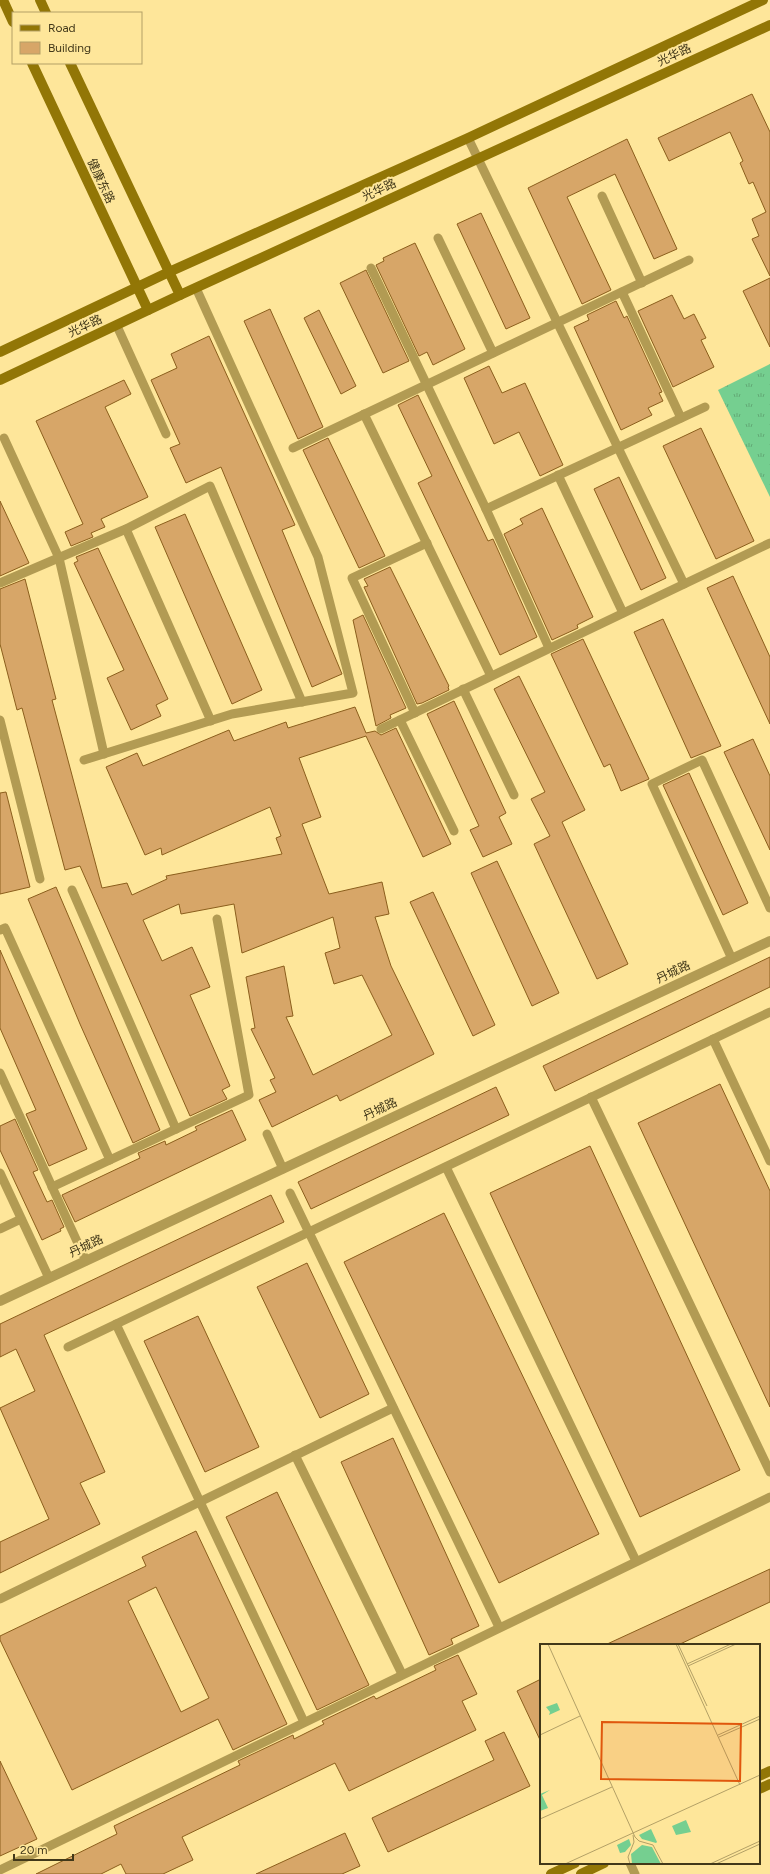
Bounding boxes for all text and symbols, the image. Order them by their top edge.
legend [12,12,142,64]
text: Road [48,21,76,35]
text: Building [48,41,91,55]
street label: 光华路 [655,41,693,69]
street label: 健康东路 [85,156,117,206]
street label: 光华路 [360,176,398,204]
street label: 光华路 [66,312,104,340]
street label: 丹城路 [654,958,692,986]
street label: 丹城路 [361,1095,399,1123]
street label: 丹城路 [67,1232,105,1260]
inset map [540,1644,760,1864]
scale bar [14,1836,73,1862]
text: 20 m [20,1843,48,1857]

